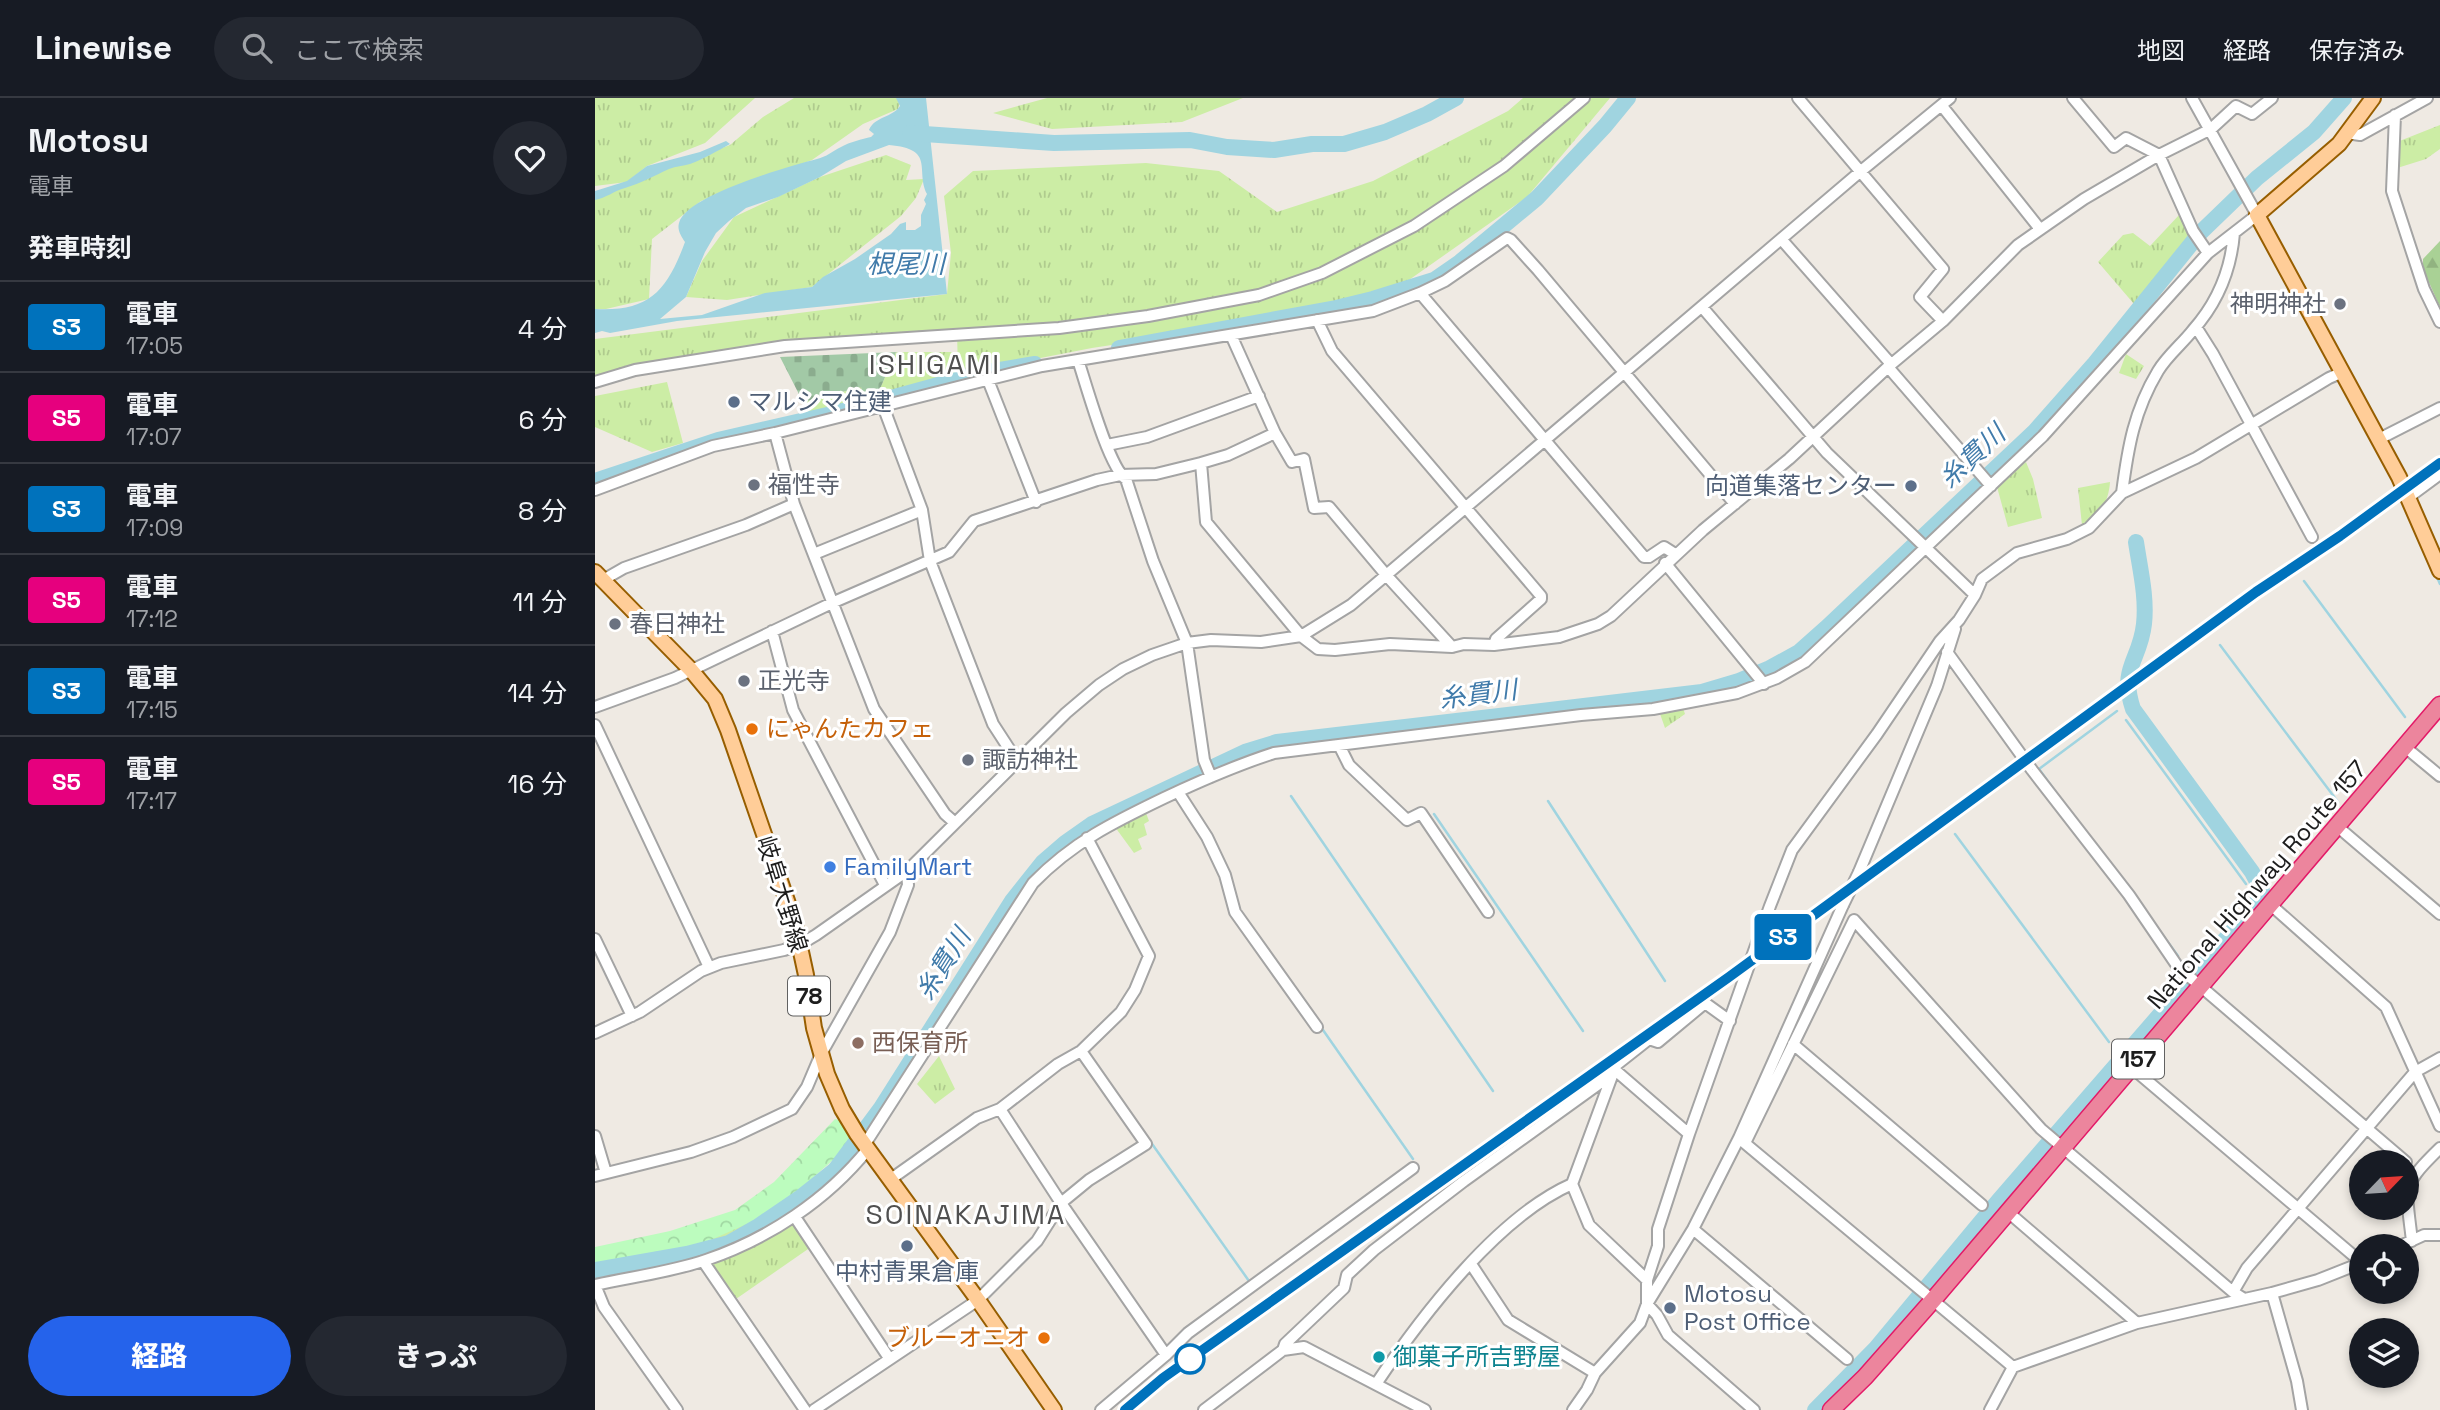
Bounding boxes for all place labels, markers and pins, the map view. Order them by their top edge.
place label: 神明神社 [2230,288,2326,319]
marker: 神明神社 [2332,296,2348,312]
place label: マルシマ住建 [748,386,892,417]
marker: マルシマ住建 [726,394,742,410]
place label: 福性寺 [768,469,840,500]
place label: 向道集落センター [1705,470,1897,501]
marker: 福性寺 [746,477,762,493]
marker: 向道集落センター [1903,478,1919,494]
place label: 春日神社 [629,608,725,639]
marker: 春日神社 [607,616,623,632]
place label: 正光寺 [758,665,830,696]
marker: 正光寺 [736,673,752,689]
place label: にゃんたカフェ [766,713,934,744]
marker: にゃんたカフェ [744,721,760,737]
place label: 諏訪神社 [982,744,1078,775]
marker: 諏訪神社 [960,752,976,768]
place label: FamilyMart [844,851,972,882]
marker: FamilyMart [822,859,838,875]
place label: 西保育所 [872,1027,968,1058]
marker: 西保育所 [850,1035,866,1051]
marker: 中村青果倉庫 [899,1238,915,1254]
place label: 中村青果倉庫 [835,1256,979,1287]
place label: Motosu Post Office [1684,1278,1811,1337]
marker: Motosu Post Office [1662,1300,1678,1316]
place label: ブルーオニオ [886,1322,1030,1353]
marker: ブルーオニオ [1036,1330,1052,1346]
place label: 御菓子所吉野屋 [1393,1341,1561,1372]
unlabelled marker [1175,1344,1205,1374]
marker: 御菓子所吉野屋 [1371,1349,1387,1365]

